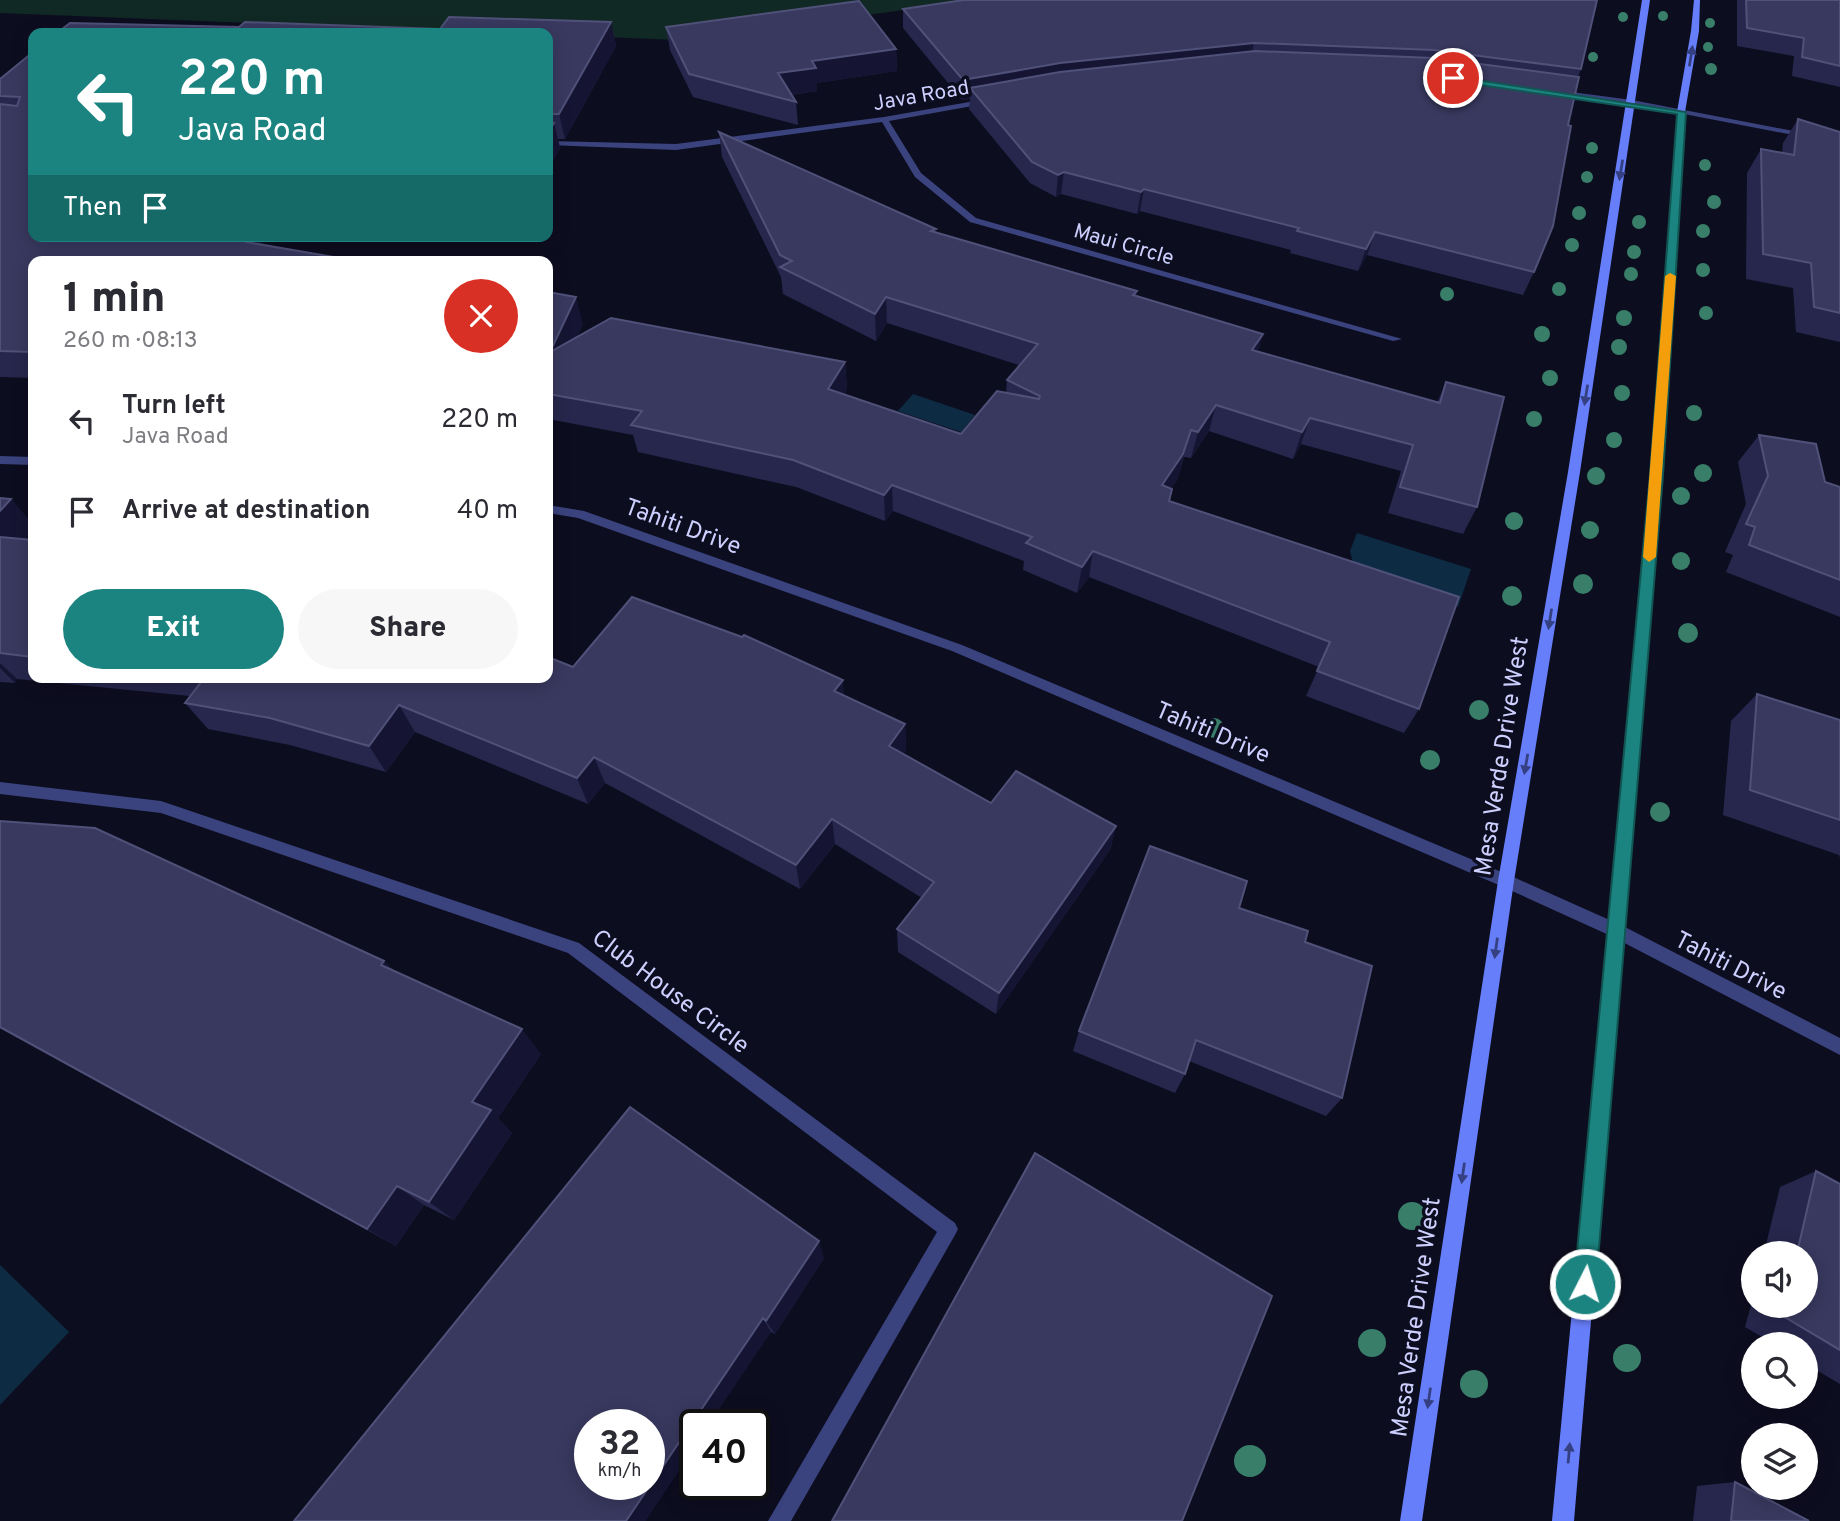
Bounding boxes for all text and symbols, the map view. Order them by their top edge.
one-way arrow [1686,45,1697,67]
pin [1423,48,1483,108]
text: 220 m [178,51,325,113]
icon: left [63,56,154,147]
icon: arrive [1434,59,1472,97]
street label: Java Road [871,75,972,118]
text: Java Road [178,112,326,152]
one-way arrow [1615,159,1626,181]
icon: arrive [136,189,174,227]
text: Then [63,192,122,225]
street label: Maui Circle [1070,218,1177,273]
text: 1 min [63,274,166,327]
button: close [444,279,518,353]
text: 260 m · 08:13 [63,327,198,356]
one-way arrow [1580,384,1591,406]
text: Turn left [122,390,226,423]
icon: left [63,402,101,440]
text: 220 m [441,404,518,437]
text: Java Road [122,423,229,452]
icon: arrive [63,493,101,531]
street label: Tahiti Drive [620,493,745,563]
text: Arrive at destination [122,495,370,528]
text: 40 m [457,495,518,528]
button: Exit [63,589,284,669]
button: Share [298,589,518,669]
one-way arrow [1544,608,1555,630]
street label: Mesa Verde Drive West [1469,634,1537,878]
street label: Tahiti Drive [1150,696,1274,771]
one-way arrow [1520,753,1531,775]
street label: Club House Circle [585,924,754,1062]
street label: Tahiti Drive [1669,926,1791,1008]
one-way arrow [1490,937,1501,959]
one-way arrow [1457,1162,1468,1184]
street label: Mesa Verde Drive West [1385,1195,1449,1439]
map controls [1741,1241,1818,1500]
button: sound [1741,1241,1818,1318]
position arrow [1548,1247,1622,1321]
button: search [1741,1332,1818,1409]
one-way arrow [1423,1387,1434,1409]
speed limit sign: 40 [679,1409,770,1500]
text: 32 [599,1423,640,1467]
button: layers [1741,1423,1818,1500]
one-way arrow [1564,1442,1575,1464]
text: km/h [598,1460,641,1483]

